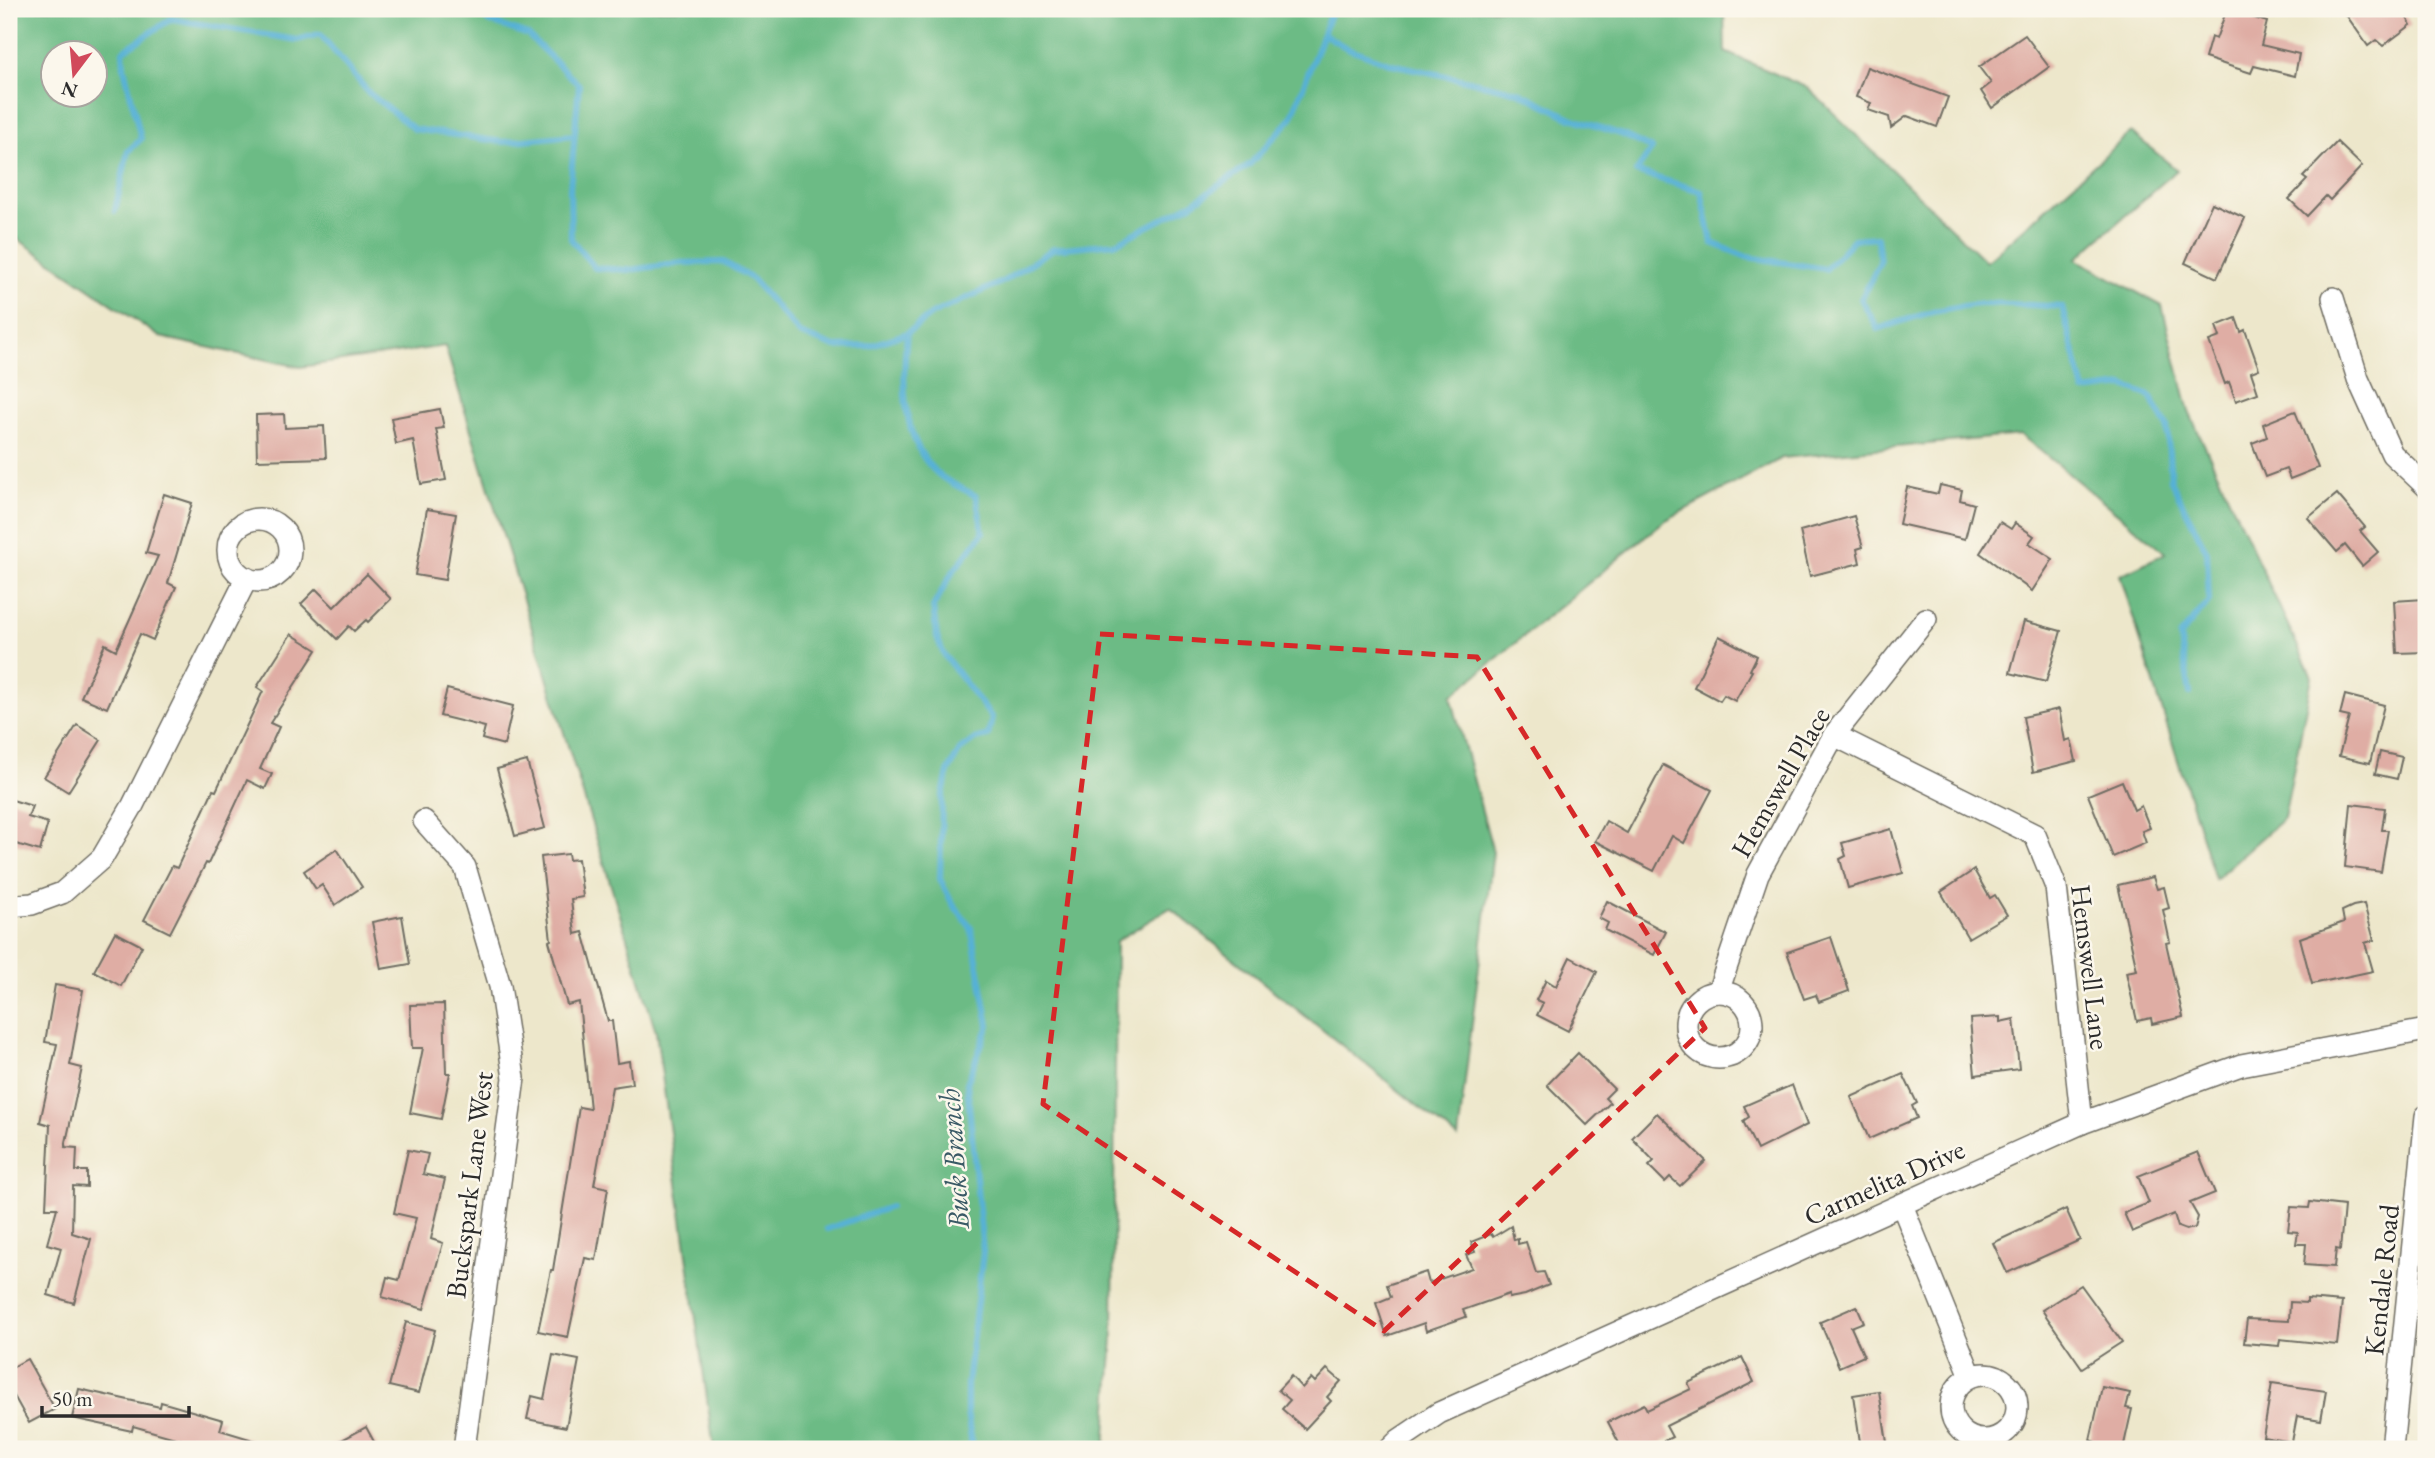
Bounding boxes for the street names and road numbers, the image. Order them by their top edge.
street label: Hemswell Place [1722,700,1838,864]
street label: Hemswell Lane [2063,882,2119,1052]
street label: Buckspark Lane West [437,1069,501,1301]
street label: Carmelita Drive [1798,1131,1970,1233]
street label: Kendale Road [2355,1202,2407,1357]

